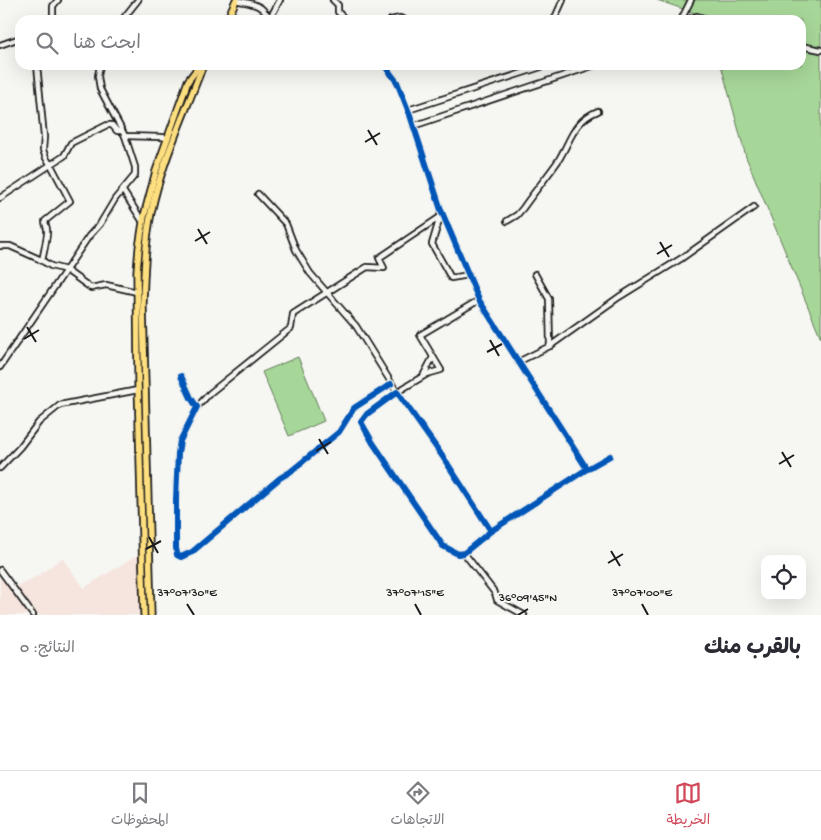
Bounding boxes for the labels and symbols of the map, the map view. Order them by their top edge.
text: 37°07'30"E [156,587,217,601]
text: 37°07'15"E [385,587,444,601]
text: 37°07'00"E [611,587,673,601]
text: 36°09'45"N [498,592,557,606]

